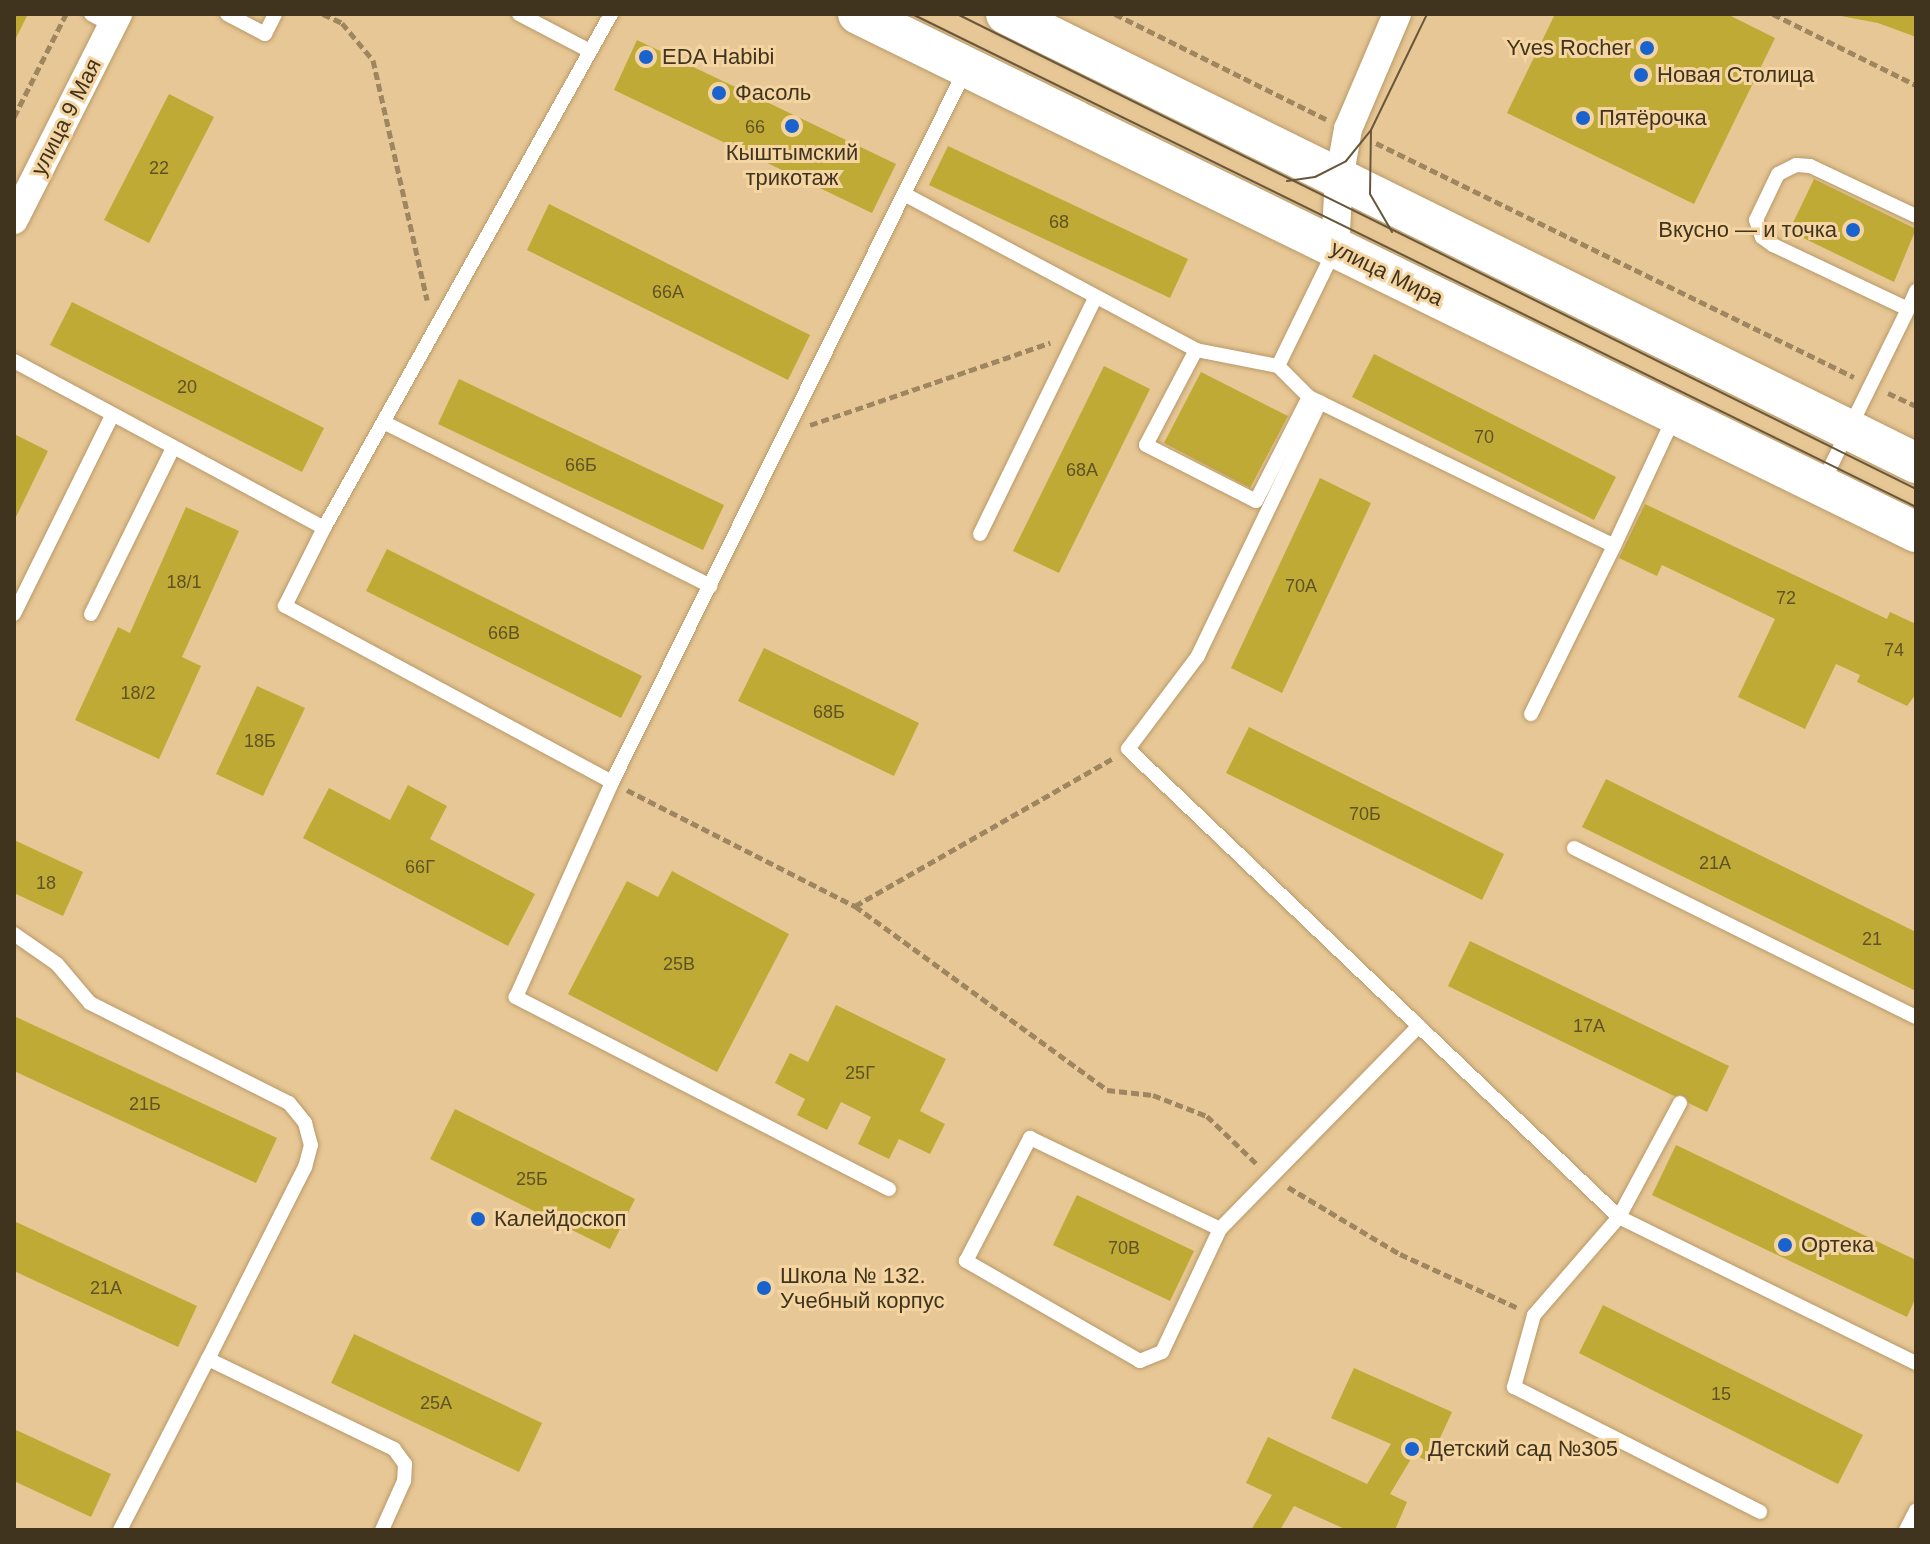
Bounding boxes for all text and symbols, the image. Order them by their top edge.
place label: Yves Rocher [1506,35,1631,61]
marker: Yves Rocher [1638,39,1656,57]
place label: EDA Habibi [662,44,776,70]
marker: EDA Habibi [637,48,655,66]
street label: улица 9 Мая [25,54,107,180]
place label: Новая Столица [1657,62,1814,88]
marker: Новая Столица [1632,66,1650,84]
place label: Фасоль [735,80,811,106]
marker: Фасоль [710,84,728,102]
place label: Пятёрочка [1599,105,1707,131]
marker: Пятёрочка [1574,109,1592,127]
house number: 66 [745,116,765,138]
marker: Кыштымский трикотаж [783,117,801,135]
place label: Кыштымский трикотаж [726,139,858,190]
house number: 22 [149,157,169,179]
house number: 68 [1049,211,1069,233]
place label: Вкусно — и точка [1658,217,1837,243]
marker: Вкусно — и точка [1844,221,1862,239]
street label: улица Мира [1327,234,1447,312]
house number: 66А [652,281,684,303]
house number: 20 [177,376,197,398]
house number: 70 [1474,426,1494,448]
house number: 66Б [565,454,597,476]
house number: 68А [1066,459,1098,481]
house number: 18/1 [166,571,202,593]
house number: 70А [1285,575,1317,597]
house number: 72 [1776,587,1796,609]
house number: 66В [488,622,520,644]
house number: 74 [1884,639,1904,661]
house number: 18/2 [120,682,156,704]
house number: 68Б [813,701,845,723]
house number: 18Б [244,730,276,752]
house number: 70Б [1349,803,1381,825]
house number: 21А [1699,852,1731,874]
house number: 66Г [405,856,435,878]
house number: 18 [36,872,56,894]
house number: 21 [1862,928,1882,950]
house number: 25В [663,953,695,975]
house number: 17А [1573,1015,1605,1037]
house number: 25Г [845,1062,875,1084]
house number: 21Б [129,1093,161,1115]
house number: 25Б [516,1168,548,1190]
place label: Калейдоскоп [494,1206,627,1232]
marker: Калейдоскоп [469,1210,487,1228]
place label: Ортека [1801,1232,1874,1258]
marker: Ортека [1776,1236,1794,1254]
house number: 70В [1108,1237,1140,1259]
place label: Школа № 132. Учебный корпус [780,1262,944,1314]
house number: 21А [90,1277,122,1299]
marker: Школа № 132. Учебный корпус [755,1279,773,1297]
house number: 15 [1711,1383,1731,1405]
house number: 25А [420,1392,452,1414]
place label: Детский сад №305 [1428,1436,1618,1462]
marker: Детский сад №305 [1403,1440,1421,1458]

